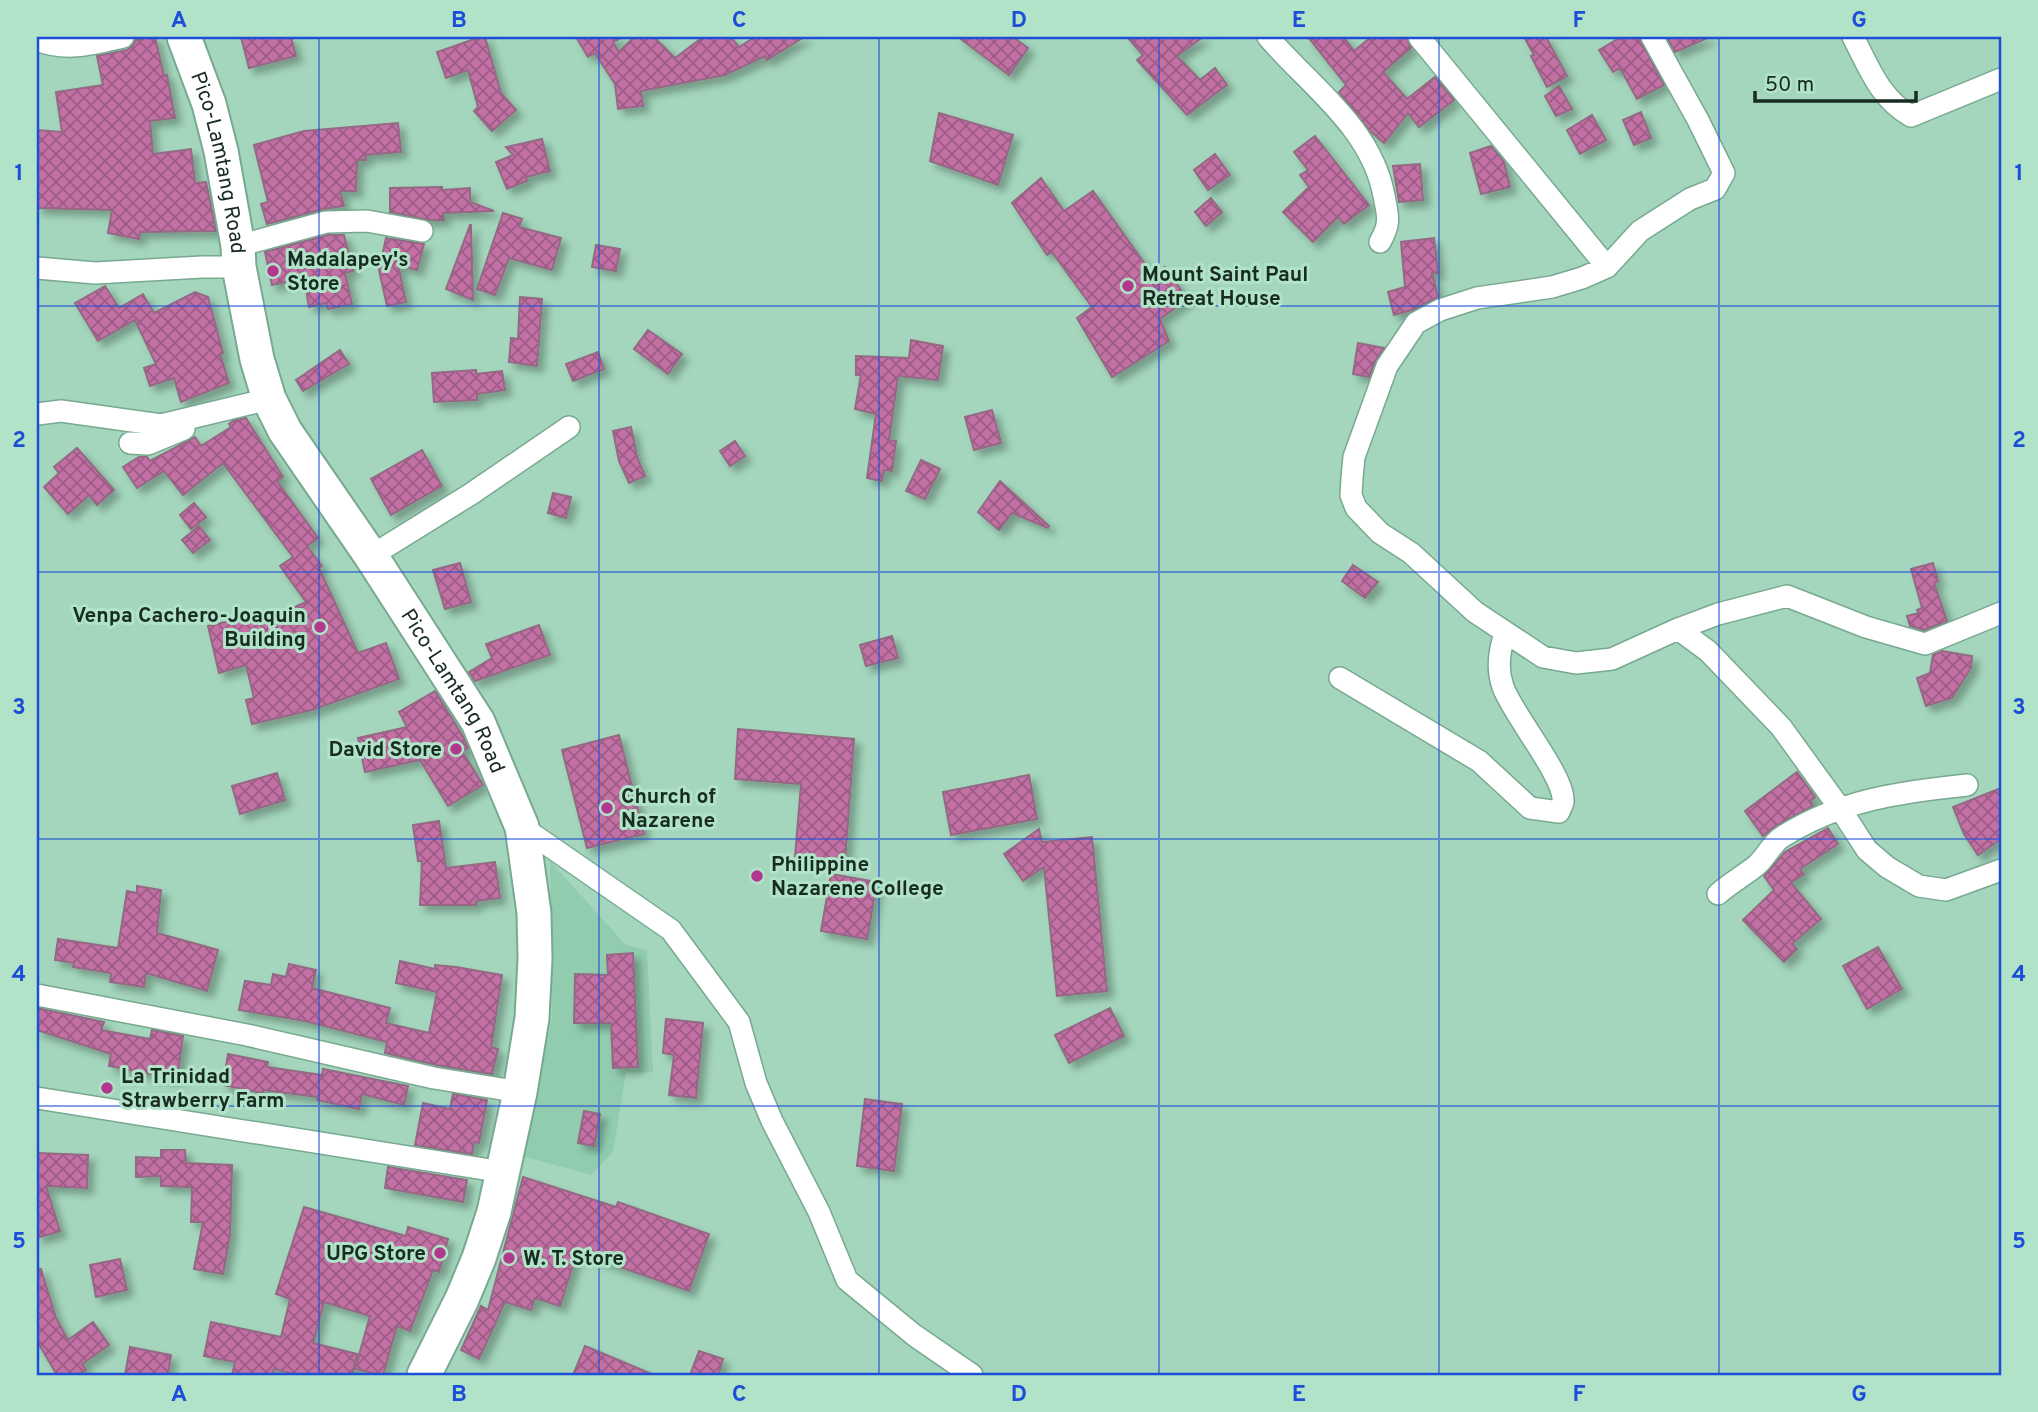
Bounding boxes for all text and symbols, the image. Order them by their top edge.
text: A [171,7,187,36]
text: B [451,7,467,36]
text: C [732,7,746,36]
text: D [1011,7,1027,36]
text: E [1292,7,1306,36]
text: F [1572,7,1586,36]
text: G [1851,7,1867,36]
scale bar [1755,60,1916,104]
street label: Pico-Lamtang Road [183,68,250,254]
text: 50 m [1765,72,1814,99]
text: 1 [14,160,24,189]
text: 1 [2014,160,2024,189]
place label: Madalapey's Store [287,247,409,298]
place label: Mount Saint Paul Retreat House [1142,262,1308,313]
marker: Madalapey's Store [265,263,281,279]
marker: Mount Saint Paul Retreat House [1120,278,1136,294]
text: 2 [12,427,26,456]
text: 2 [2012,427,2026,456]
place label: Venpa Cachero-Joaquin Building [72,603,306,654]
street label: Pico-Lamtang Road [394,604,510,778]
marker: Venpa Cachero-Joaquin Building [312,619,328,635]
text: 3 [12,694,26,723]
text: 3 [2012,694,2026,723]
place label: David Store [328,737,442,764]
marker: David Store [448,741,464,757]
place label: Church of Nazarene [621,784,716,835]
marker: Church of Nazarene [599,800,615,816]
place label: Philippine Nazarene College [771,852,944,903]
marker: Philippine Nazarene College [749,868,765,884]
text: 4 [12,961,26,990]
text: 4 [2012,961,2026,990]
place label: La Trinidad Strawberry Farm [121,1064,284,1115]
marker: La Trinidad Strawberry Farm [99,1080,115,1096]
text: 5 [12,1228,26,1257]
text: 5 [2012,1228,2026,1257]
place label: UPG Store [326,1241,426,1268]
marker: UPG Store [432,1245,448,1261]
place label: W. T. Store [523,1246,624,1273]
marker: W. T. Store [501,1250,517,1266]
text: A [171,1381,187,1410]
text: B [451,1381,467,1410]
text: C [732,1381,746,1410]
text: D [1011,1381,1027,1410]
text: E [1292,1381,1306,1410]
text: F [1572,1381,1586,1410]
text: G [1851,1381,1867,1410]

